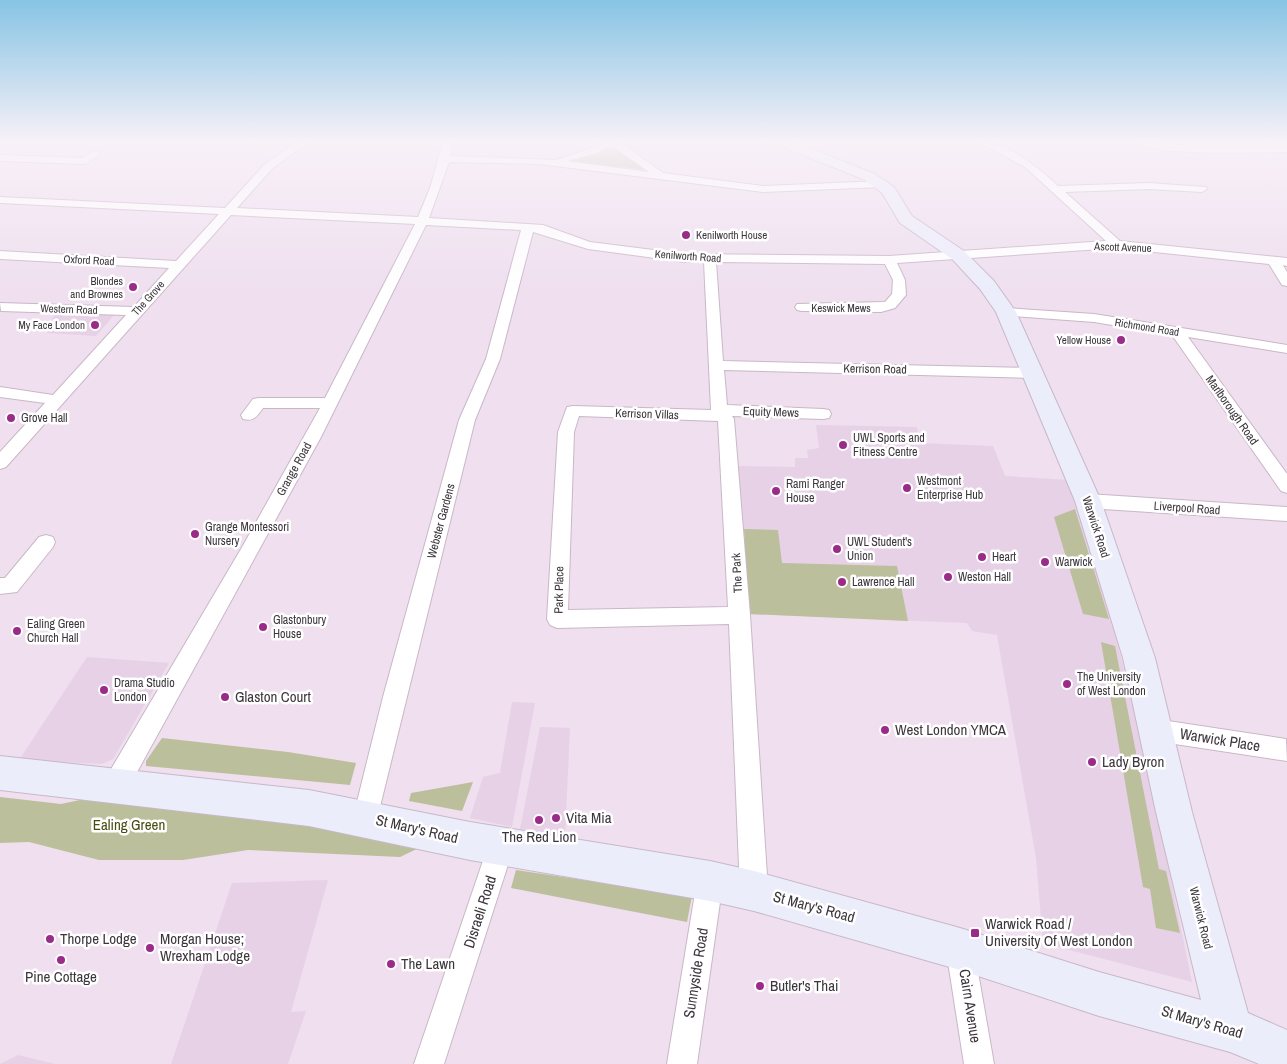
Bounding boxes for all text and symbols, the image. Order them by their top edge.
place label: Kenilworth House [696,228,767,242]
marker: Kenilworth House [680,229,692,241]
street label: Ascott Avenue [1093,239,1152,255]
street label: Kenilworth Road [654,247,722,265]
street label: Oxford Road [63,252,115,268]
place label: Blondes and Brownes [70,274,123,301]
street label: The Grove [129,277,167,319]
marker: Blondes and Brownes [127,281,139,293]
street label: Western Road [40,301,98,317]
street label: Keswick Mews [811,301,871,315]
street label: Richmond Road [1114,315,1180,339]
place label: My Face London [18,318,85,332]
marker: My Face London [89,319,101,331]
place label: Yellow House [1057,333,1111,347]
marker: Yellow House [1115,334,1127,346]
street label: Kerrison Road [843,360,907,378]
street label: Marlborough Road [1202,372,1262,448]
street label: Equity Mews [743,403,799,421]
street label: Kerrison Villas [615,405,679,423]
place label: Grove Hall [21,410,67,426]
marker: Grove Hall [5,412,17,424]
place label: UWL Sports and Fitness Centre [853,430,925,460]
street label: Grange Road [273,439,315,499]
marker: UWL Sports and Fitness Centre [837,439,849,451]
place label: Westmont Enterprise Hub [917,473,983,503]
place label: Rami Ranger House [786,476,845,506]
street label: Webster Gardens [423,482,459,560]
marker: Westmont Enterprise Hub [901,482,913,494]
marker: Rami Ranger House [770,485,782,497]
street label: Warwick Road [1079,494,1113,560]
street label: Liverpool Road [1153,498,1221,518]
place label: Grange Montessori Nursery [205,519,289,549]
marker: Grange Montessori Nursery [189,528,201,540]
place label: UWL Student's Union [847,534,912,564]
marker: UWL Student's Union [831,543,843,555]
place label: Heart [992,549,1016,565]
marker: Heart [976,551,988,563]
street label: The Park [728,553,746,593]
place label: Warwick [1055,554,1092,570]
marker: Warwick [1039,556,1051,568]
street label: Park Place [551,566,567,614]
place label: Weston Hall [958,569,1011,585]
marker: Weston Hall [942,571,954,583]
place label: Lawrence Hall [852,574,914,590]
marker: Lawrence Hall [836,576,848,588]
place label: Glastonbury House [273,612,326,642]
place label: Ealing Green Church Hall [27,616,85,646]
marker: Glastonbury House [257,621,269,633]
marker: Ealing Green Church Hall [11,625,23,637]
place label: The University of West London [1077,669,1146,699]
place label: Drama Studio London [114,675,175,705]
marker: The University of West London [1061,678,1073,690]
marker: Drama Studio London [98,684,110,696]
place label: Glaston Court [235,686,311,707]
marker: Glaston Court [219,691,231,703]
place label: West London YMCA [895,719,1007,740]
street label: Warwick Place [1178,723,1262,756]
marker: West London YMCA [879,724,891,736]
place label: Lady Byron [1102,751,1164,772]
marker: Lady Byron [1086,756,1098,768]
place label: Vita Mia [566,807,612,828]
street label: St Mary's Road [374,809,460,848]
marker: Vita Mia [550,812,562,824]
park label: Ealing Green [93,814,165,835]
marker: The Red Lion [533,814,545,826]
place label: The Red Lion [502,826,576,847]
street label: Disraeli Road [458,873,501,951]
street label: Warwick Road [1186,885,1216,951]
street label: St Mary's Road [771,886,857,927]
place label: Warwick Road / University Of West London [985,913,1132,951]
street label: Sunnyside Road [678,926,713,1019]
marker: Warwick Road / University Of West London [969,927,981,939]
place label: Thorpe Lodge [60,928,137,949]
place label: Morgan House; Wrexham Lodge [160,928,250,966]
marker: Thorpe Lodge [44,933,56,945]
marker: Morgan House; Wrexham Lodge [144,942,156,954]
place label: The Lawn [401,953,455,974]
marker: Pine Cottage [55,954,67,966]
marker: The Lawn [385,958,397,970]
place label: Pine Cottage [25,966,97,987]
street label: Cairn Avenue [954,968,987,1044]
place label: Butler's Thai [770,975,838,996]
marker: Butler's Thai [754,980,766,992]
street label: St Mary's Road [1159,1000,1245,1043]

